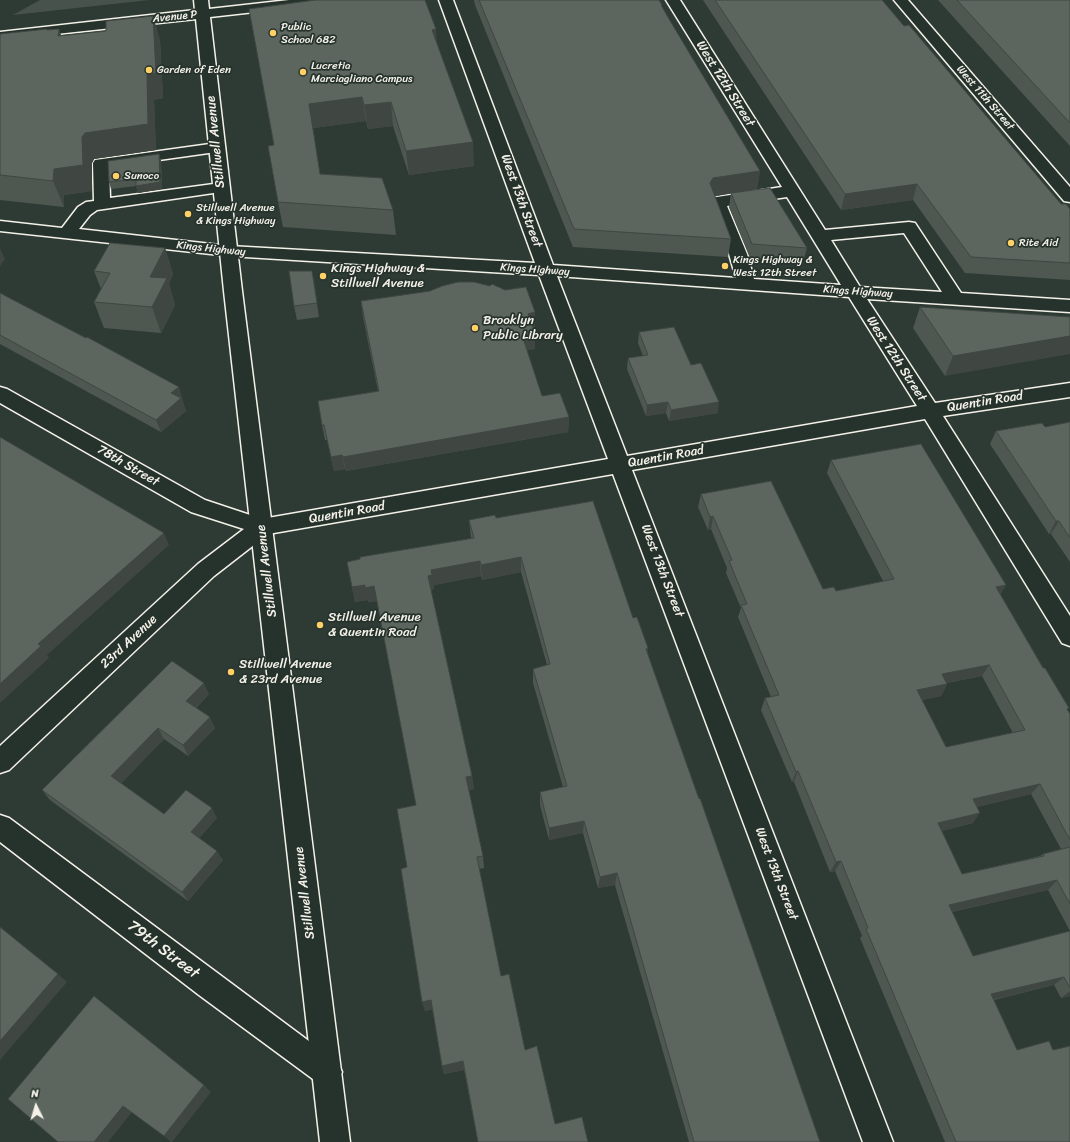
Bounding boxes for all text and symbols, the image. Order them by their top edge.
street label: Avenue P [152,8,198,26]
place label: Public School 682 [281,20,336,46]
marker: Public School 682 [268,28,278,38]
street label: West 12th Street [692,38,758,130]
place label: Lucretia Marciagliano Campus [311,59,413,85]
place label: Garden of Eden [157,63,231,77]
street label: West 11th Street [953,63,1017,133]
marker: Garden of Eden [144,65,154,75]
marker: Lucretia Marciagliano Campus [298,67,308,77]
street label: Stillwell Avenue [203,95,229,189]
street label: West 13th Street [497,152,545,250]
place label: Sunoco [124,169,159,183]
marker: Sunoco [111,171,121,181]
place label: Stillwell Avenue & Kings Highway [196,201,275,227]
marker: Stillwell Avenue & Kings Highway [183,209,193,219]
place label: Rite Aid [1019,236,1058,250]
marker: Rite Aid [1006,238,1016,248]
street label: Kings Highway [176,239,246,259]
place label: Kings Highway & West 12th Street [733,253,816,279]
place label: Kings Highway & Stillwell Avenue [331,261,425,292]
street label: Kings Highway [500,261,570,279]
marker: Kings Highway & West 12th Street [720,261,730,271]
marker: Kings Highway & Stillwell Avenue [318,271,328,281]
street label: Kings Highway [823,283,893,301]
place label: Brooklyn Public Library [483,313,563,344]
street label: West 12th Street [863,313,929,405]
marker: Brooklyn Public Library [470,323,480,333]
street label: Quentin Road [946,388,1024,416]
street label: 78th Street [94,442,162,490]
street label: Quentin Road [627,443,705,471]
street label: Quentin Road [308,499,386,527]
street label: West 13th Street [637,522,687,620]
street label: Stillwell Avenue [254,524,280,618]
place label: Stillwell Avenue & Quentin Road [328,610,421,641]
street label: 23rd Avenue [97,612,161,672]
marker: Stillwell Avenue & Quentin Road [315,620,325,630]
place label: Stillwell Avenue & 23rd Avenue [239,657,332,688]
marker: Stillwell Avenue & 23rd Avenue [226,667,236,677]
street label: West 13th Street [751,825,801,923]
street label: Stillwell Avenue [292,846,318,940]
street label: 79th Street [123,917,203,983]
text: N [30,1084,40,1103]
north arrow [16,1086,56,1126]

